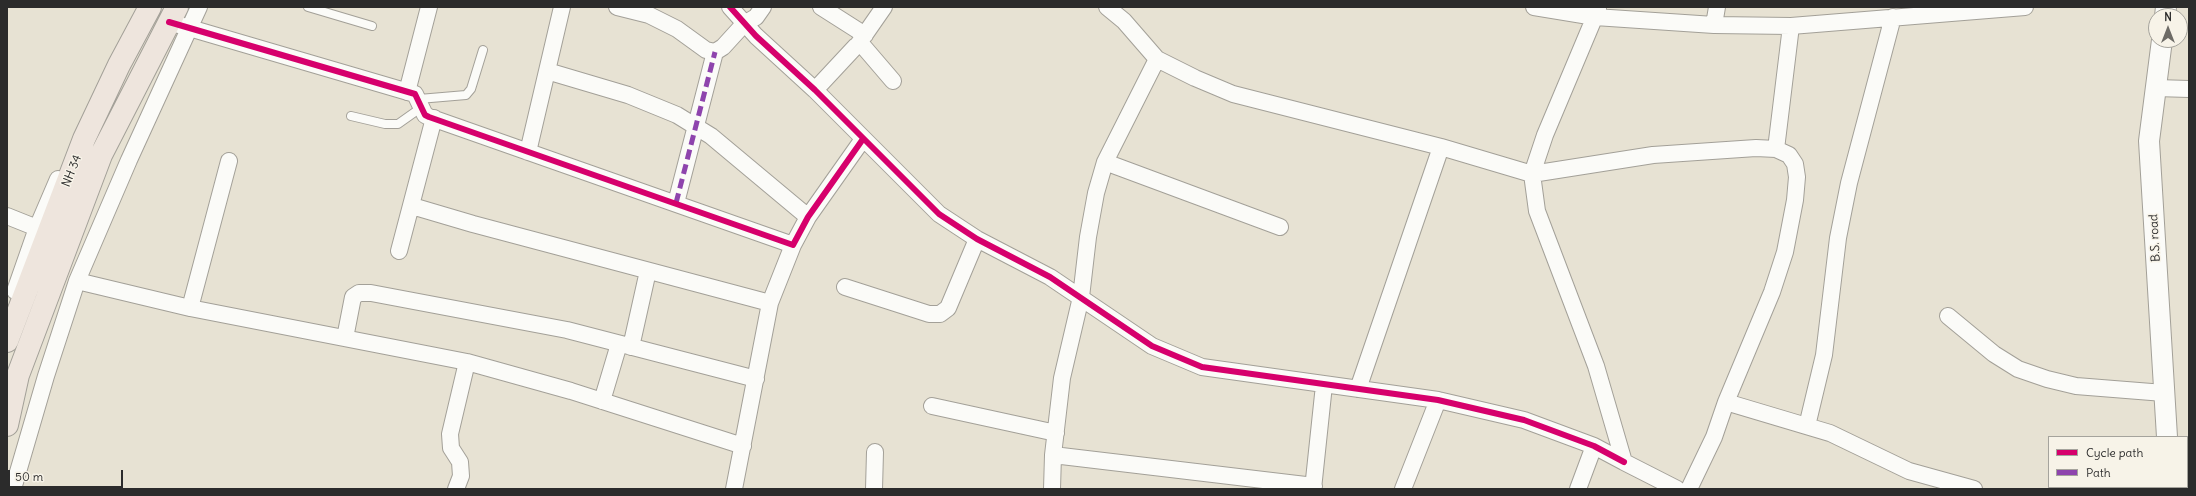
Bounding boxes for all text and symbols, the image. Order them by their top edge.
north arrow [2148,8,2188,48]
text: N [2164,10,2172,24]
street label: NH 34 [59,153,85,189]
street label: B.S. road [2147,214,2163,262]
legend [2048,436,2188,488]
text: Cycle path [2086,445,2143,460]
scale bar [10,462,125,488]
text: Path [2086,465,2111,480]
text: 50 m [15,469,43,484]

